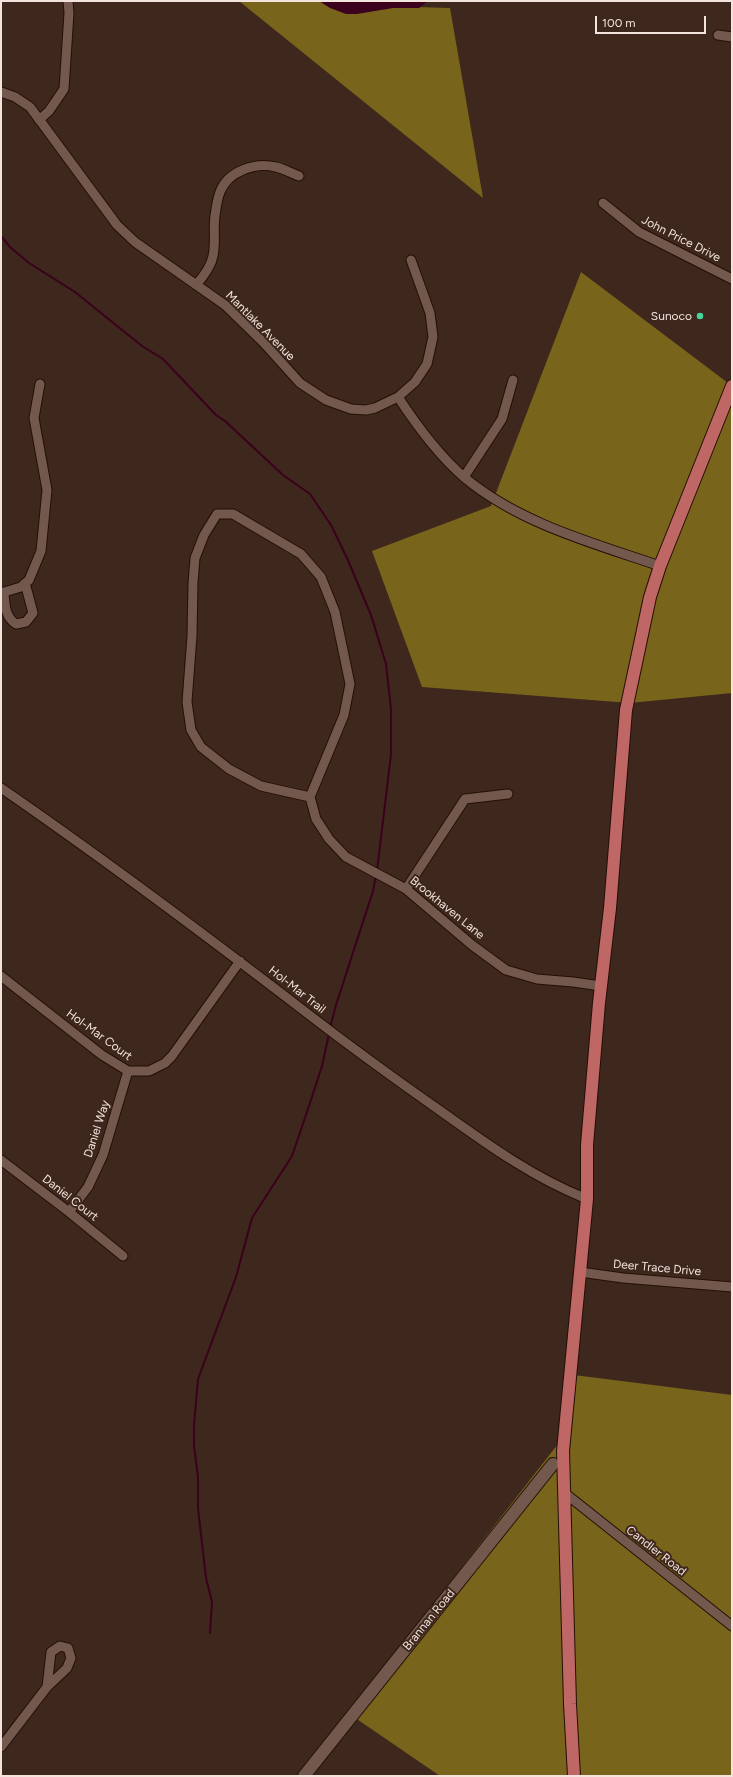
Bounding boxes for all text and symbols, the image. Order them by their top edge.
scale bar [597,8,708,34]
text: 100 m [602,16,636,30]
street label: John Price Drive [639,213,723,265]
street label: Mantlake Avenue [222,288,298,364]
place label: Sunoco [651,309,692,323]
marker: Sunoco [695,311,705,321]
street label: Brookhaven Lane [407,874,487,942]
street label: Hol-Mar Trail [266,963,328,1017]
street label: Hol-Mar Court [63,1006,135,1064]
street label: Daniel Way [81,1099,113,1159]
street label: Daniel Court [39,1172,101,1224]
street label: Deer Trace Drive [612,1257,702,1279]
street label: Candler Road [623,1523,689,1579]
street label: Brannan Road [400,1587,458,1653]

